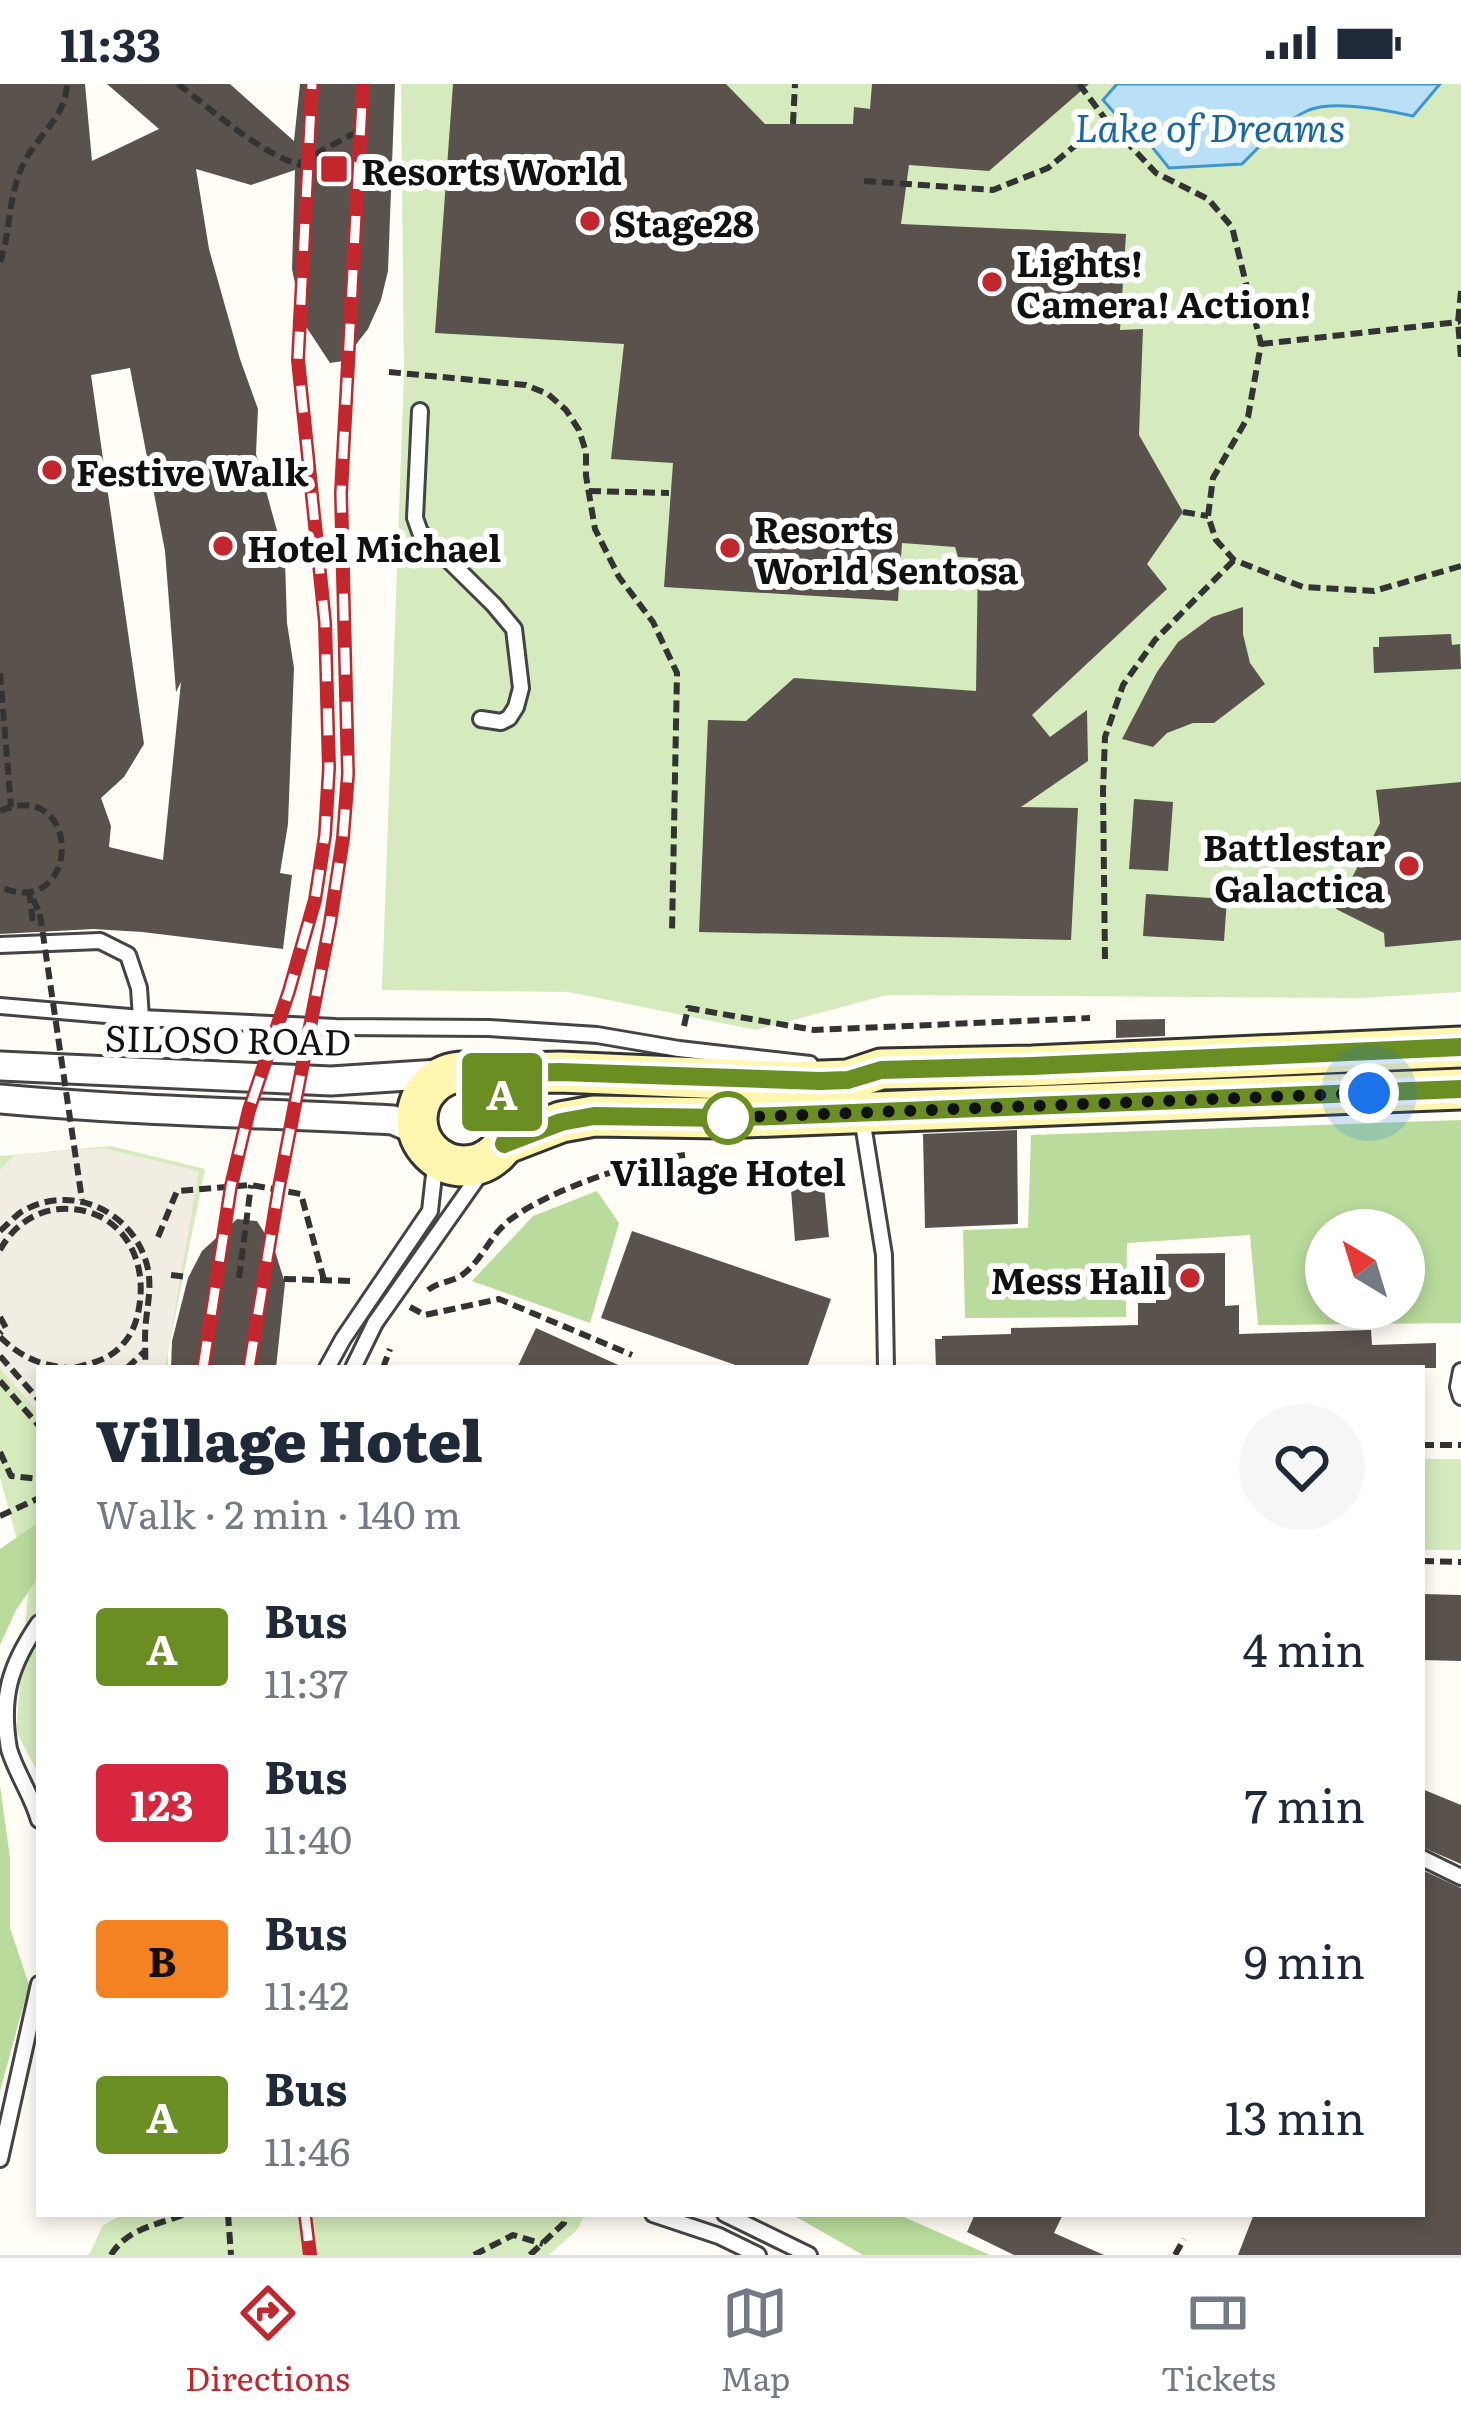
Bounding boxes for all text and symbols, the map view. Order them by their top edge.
text: 11:33 [60,9,161,76]
water label: Lake of Dreams [1075,96,1345,154]
place label: Resorts World [361,143,622,196]
marker: Resorts World [318,153,350,185]
place label: Stage28 [614,195,754,248]
marker: Stage28 [577,208,603,234]
place label: Lights! Camera! Action! [1016,235,1312,329]
marker: Lights! Camera! Action! [979,269,1005,295]
place label: Festive Walk [76,444,309,497]
marker: Festive Walk [39,457,65,483]
place label: Resorts World Sentosa [754,501,1019,595]
place label: Hotel Michael [247,520,501,573]
marker: Hotel Michael [210,533,236,559]
marker: Resorts World Sentosa [717,535,743,561]
place label: Battlestar Galactica [1203,819,1385,913]
marker: Battlestar Galactica [1396,853,1422,879]
street label: SILOSO ROAD [104,1009,352,1067]
line badge: A [463,1053,541,1131]
text: A [486,1061,518,1123]
your location [1339,1063,1399,1123]
marker: Village Hotel [703,1093,753,1143]
place label: Village Hotel [610,1144,846,1197]
north arrow [1305,1209,1425,1329]
map controls [1305,1209,1425,1329]
place label: Mess Hall [990,1252,1166,1305]
marker: Mess Hall [1177,1265,1203,1291]
text: Village Hotel [96,1395,483,1480]
button: heart [1239,1404,1365,1530]
text: Walk · 2 min · 140 m [96,1483,461,1541]
text: Bus [264,1585,348,1652]
text: 4 min [1243,1614,1365,1681]
text: A [146,1616,178,1678]
text: 11:37 [264,1652,348,1710]
text: Bus [264,1741,348,1808]
text: 7 min [1245,1770,1365,1837]
text: 123 [130,1772,194,1834]
text: 11:40 [264,1808,352,1866]
text: Bus [264,1897,348,1964]
text: 9 min [1244,1926,1365,1993]
text: B [147,1928,177,1990]
text: 11:42 [264,1964,349,2022]
text: Bus [264,2053,348,2120]
text: 13 min [1225,2082,1365,2149]
text: A [146,2084,178,2146]
text: 11:46 [264,2120,350,2178]
tab: Directions [185,2280,350,2401]
tab: Map [720,2280,790,2401]
tab: Tickets [1161,2280,1276,2401]

